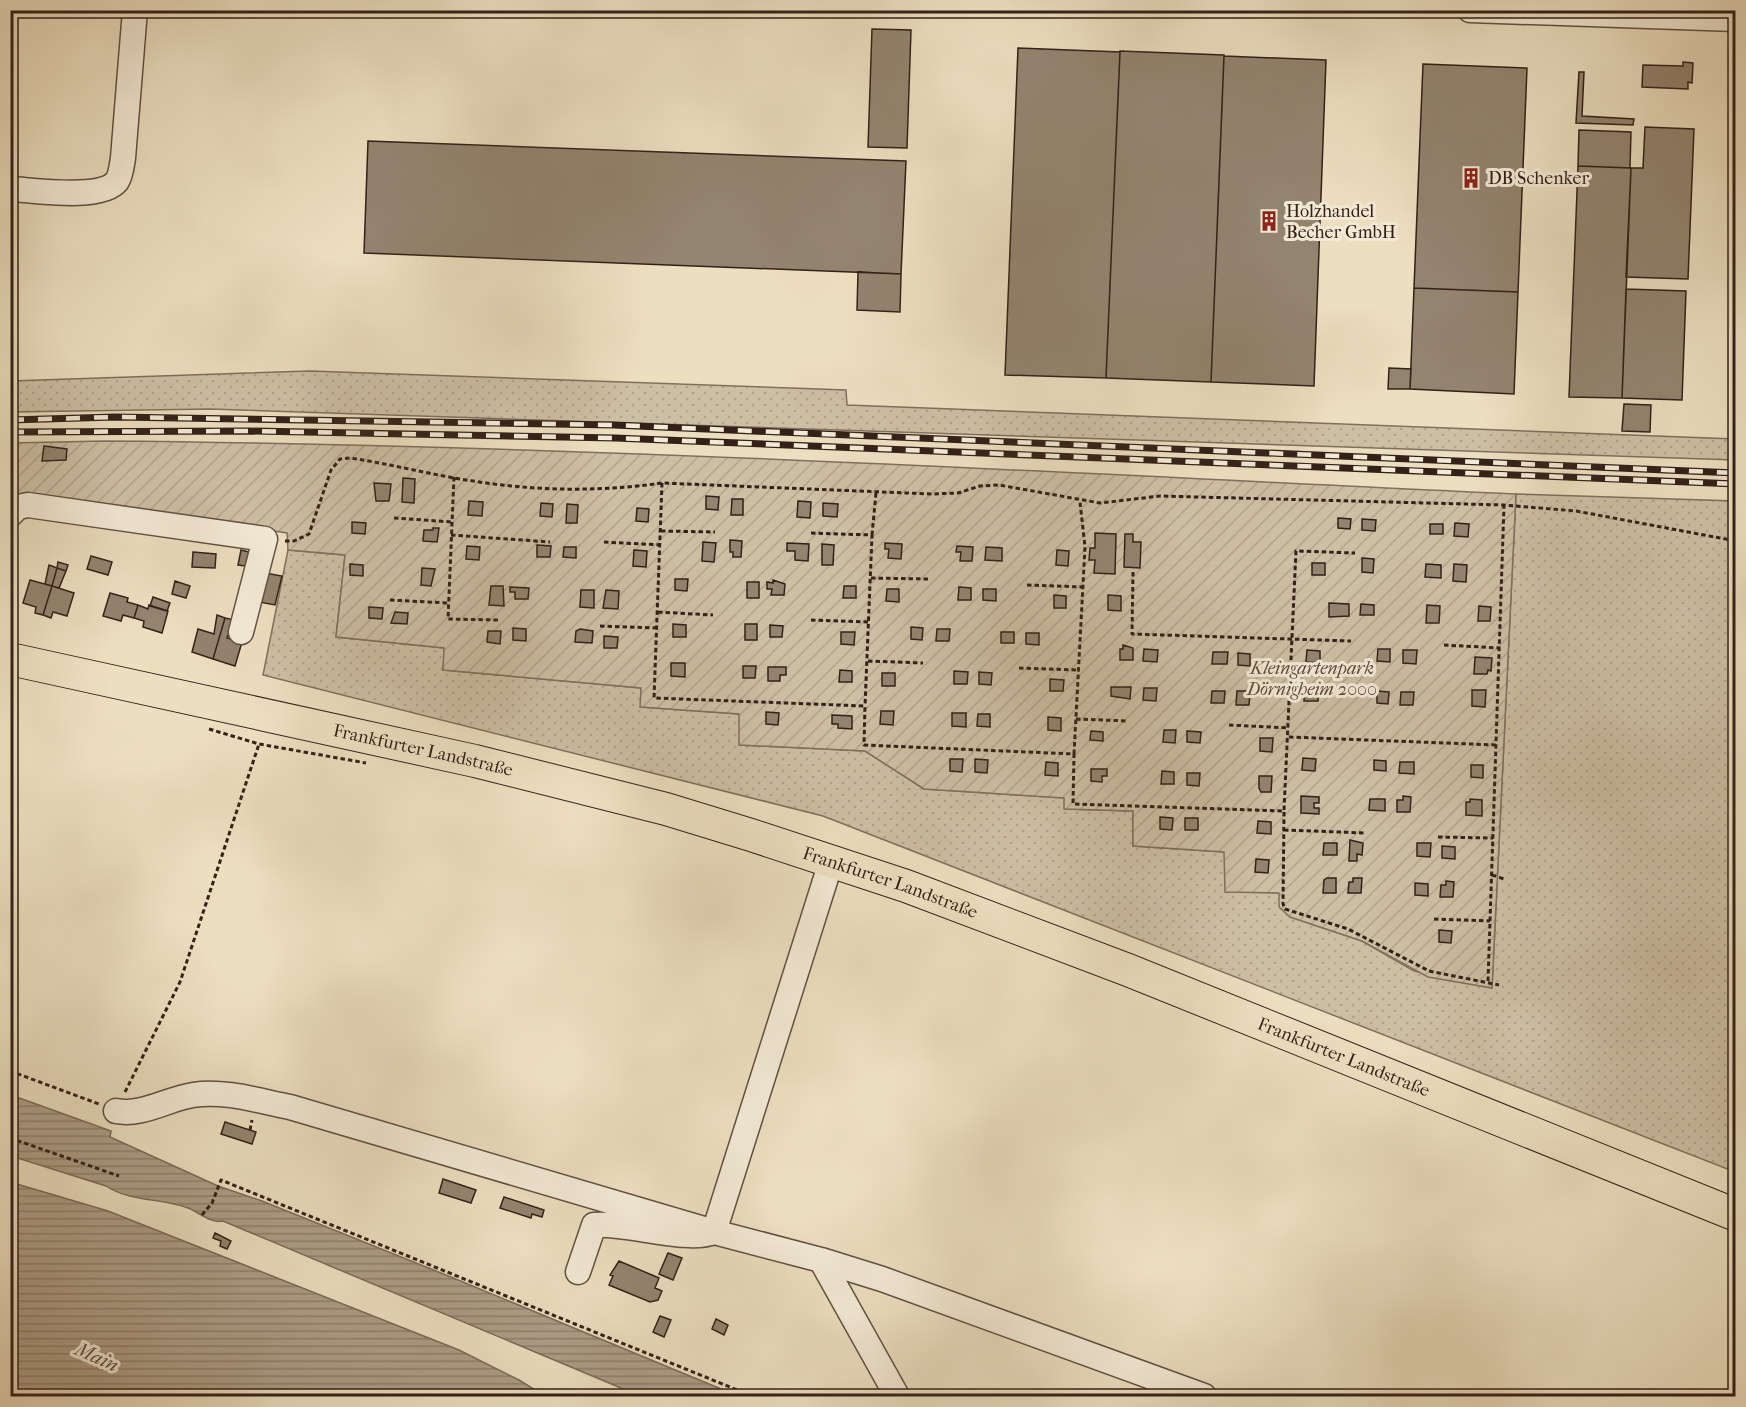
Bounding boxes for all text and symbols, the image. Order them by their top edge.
building icon: DB Schenker [1459,166,1483,190]
place label: DB Schenker [1488,168,1590,189]
place label: Holzhandel Becher GmbH [1286,201,1396,243]
building icon: Holzhandel Becher GmbH [1257,209,1281,233]
park label: Kleingartenpark Dörnigheim 2000 [1246,658,1377,700]
street label: Frankfurter Landstraße [331,720,515,781]
street label: Frankfurter Landstraße [800,842,981,923]
street label: Frankfurter Landstraße [1255,1013,1433,1101]
water label: Main [70,1337,122,1377]

